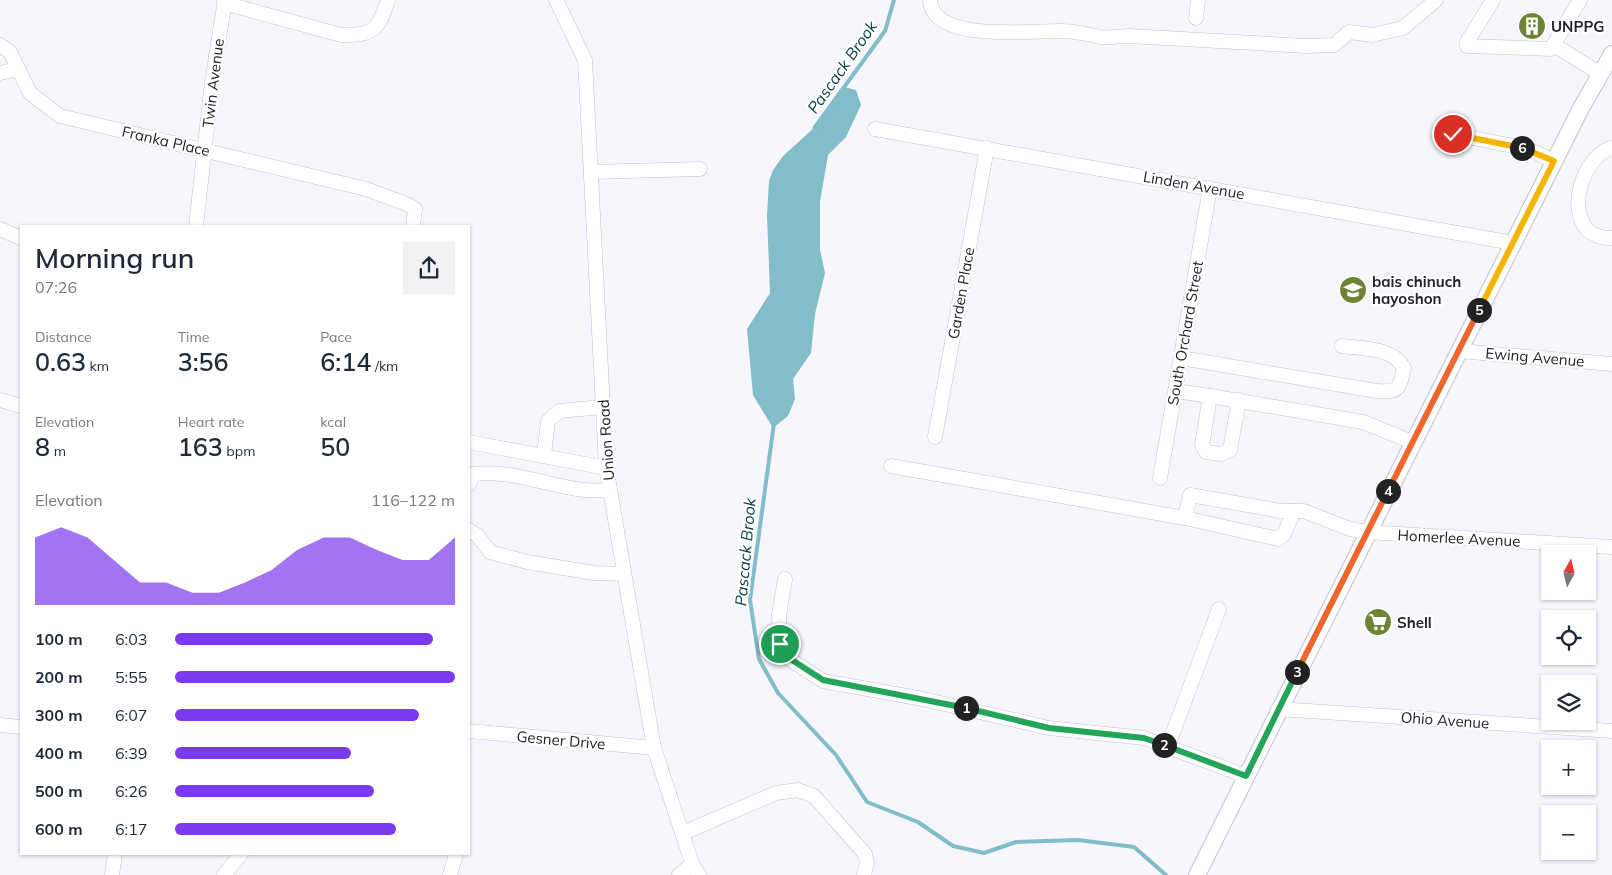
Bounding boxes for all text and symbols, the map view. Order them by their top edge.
building icon: UNPPG [1517,11,1547,41]
water label: Pascack Brook [803,16,882,117]
place label: UNPPG [1551,17,1604,36]
street label: Twin Avenue [198,37,228,129]
pin [1432,113,1474,155]
icon: check [1439,120,1467,148]
street label: Franka Place [120,122,212,160]
pin: 6 [1510,136,1534,160]
text: 6 [1518,139,1527,157]
street label: Linden Avenue [1142,167,1246,203]
text: Morning run [35,240,194,275]
button: share [403,242,455,294]
street label: Garden Place [944,246,978,340]
street label: South Orchard Street [1163,259,1207,407]
place label: bais chinuch hayoshon [1372,272,1461,308]
school or university icon: bais chinuch hayoshon [1338,275,1368,305]
text: 07:26 [35,277,77,297]
pin: 5 [1466,298,1492,322]
text: 5 [1475,301,1484,319]
text: Distance [35,328,92,346]
text: Time [178,328,209,346]
text: Pace [320,328,352,346]
street label: Ewing Avenue [1485,343,1585,371]
text: 0.63 [35,346,86,377]
text: 3:56 [178,346,229,377]
text: 6:14 [320,346,371,377]
text: km [86,357,109,375]
text: /km [371,357,398,375]
street label: Union Road [594,399,618,481]
text: Elevation [35,413,94,431]
text: Heart rate [178,413,244,431]
text: kcal [320,413,346,431]
text: 8 [35,431,50,462]
text: 163 [178,431,223,462]
text: 50 [320,431,350,462]
text: m [50,442,66,460]
text: bpm [223,442,255,460]
pin: 4 [1376,478,1400,504]
text: 4 [1384,482,1393,500]
text: Elevation [35,490,103,510]
text: 116–122 m [371,490,455,510]
water label: Pascack Brook [730,496,760,607]
street label: Homerlee Avenue [1397,525,1521,551]
north arrow [1541,545,1596,600]
map controls [1541,545,1596,860]
supermarket icon: Shell [1363,607,1393,637]
button: locate [1541,610,1596,665]
place label: Shell [1397,613,1432,632]
pin [759,623,801,665]
text: 100 m [35,629,83,649]
text: 6:03 [115,629,147,649]
icon: arrive [766,630,794,658]
pin: 3 [1284,660,1310,684]
text: 3 [1293,663,1302,681]
text: 200 m [35,667,83,687]
text: 5:55 [115,667,147,687]
button: layers [1541,675,1596,730]
pin: 1 [954,696,978,720]
text: 1 [962,699,971,717]
text: 300 m [35,705,83,725]
text: 6:07 [115,705,147,725]
street label: Ohio Avenue [1400,707,1490,733]
street label: Gesner Drive [516,727,606,753]
pin: 2 [1152,732,1176,758]
text: 2 [1160,736,1169,754]
button: + [1541,740,1596,795]
text: 400 m [35,743,83,763]
text: 6:39 [115,743,147,763]
text: 500 m [35,781,83,801]
text: 6:26 [115,781,147,801]
button: − [1541,805,1596,860]
text: 600 m [35,819,83,839]
text: 6:17 [115,819,147,839]

